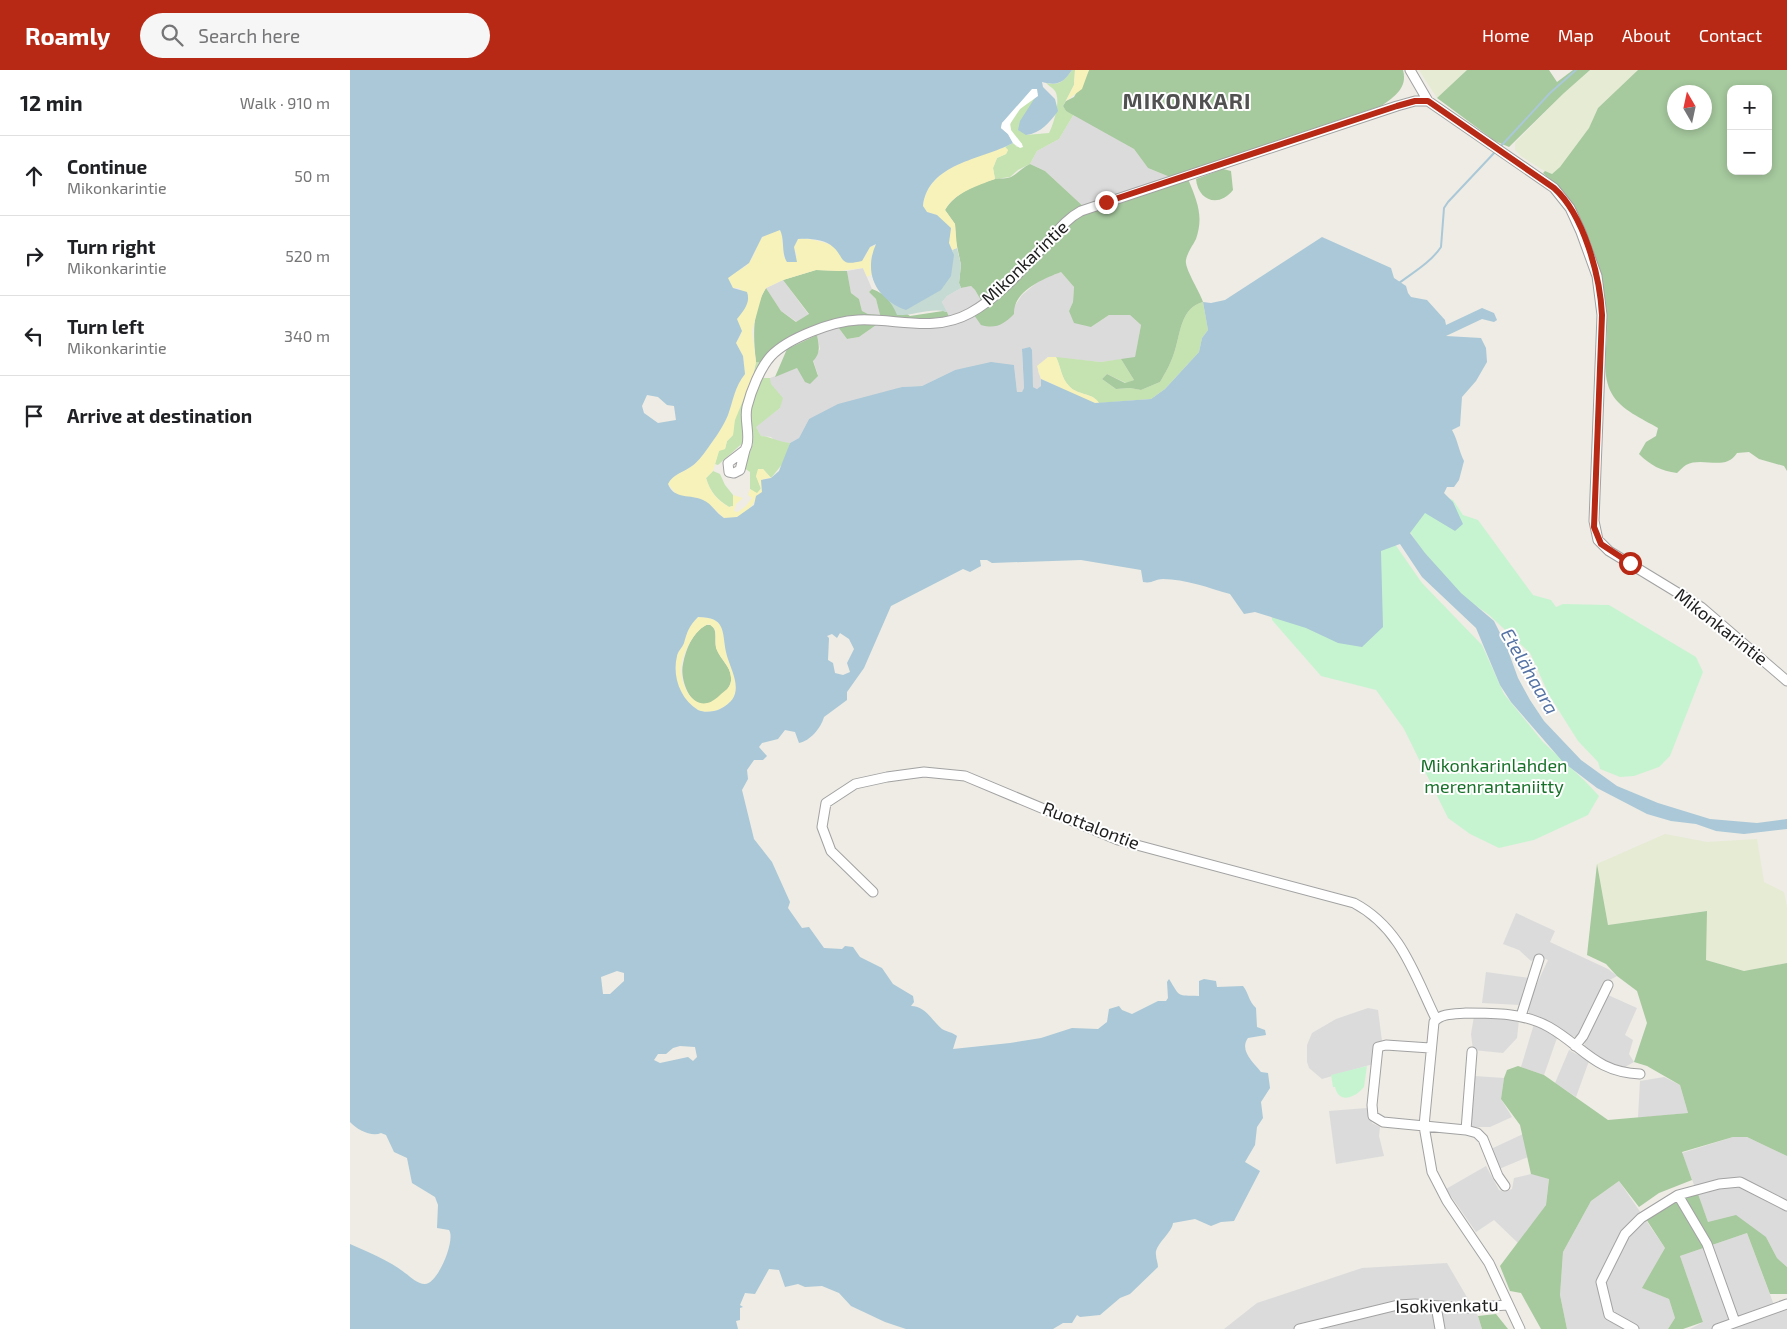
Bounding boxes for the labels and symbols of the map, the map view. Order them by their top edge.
north arrow [1667,85,1712,130]
district label: MIKONKARI [1123,87,1251,113]
route end [1095,191,1118,214]
street label: Mikonkarintie [976,215,1072,309]
route start [1619,552,1642,575]
street label: Mikonkarintie [1671,583,1773,669]
water label: Etelähaara [1497,624,1564,718]
park label: Mikonkarinlahden merenrantaniitty [1420,754,1568,797]
street label: Ruottalontie [1040,796,1143,854]
street label: Isokivenkatu [1395,1293,1499,1317]

